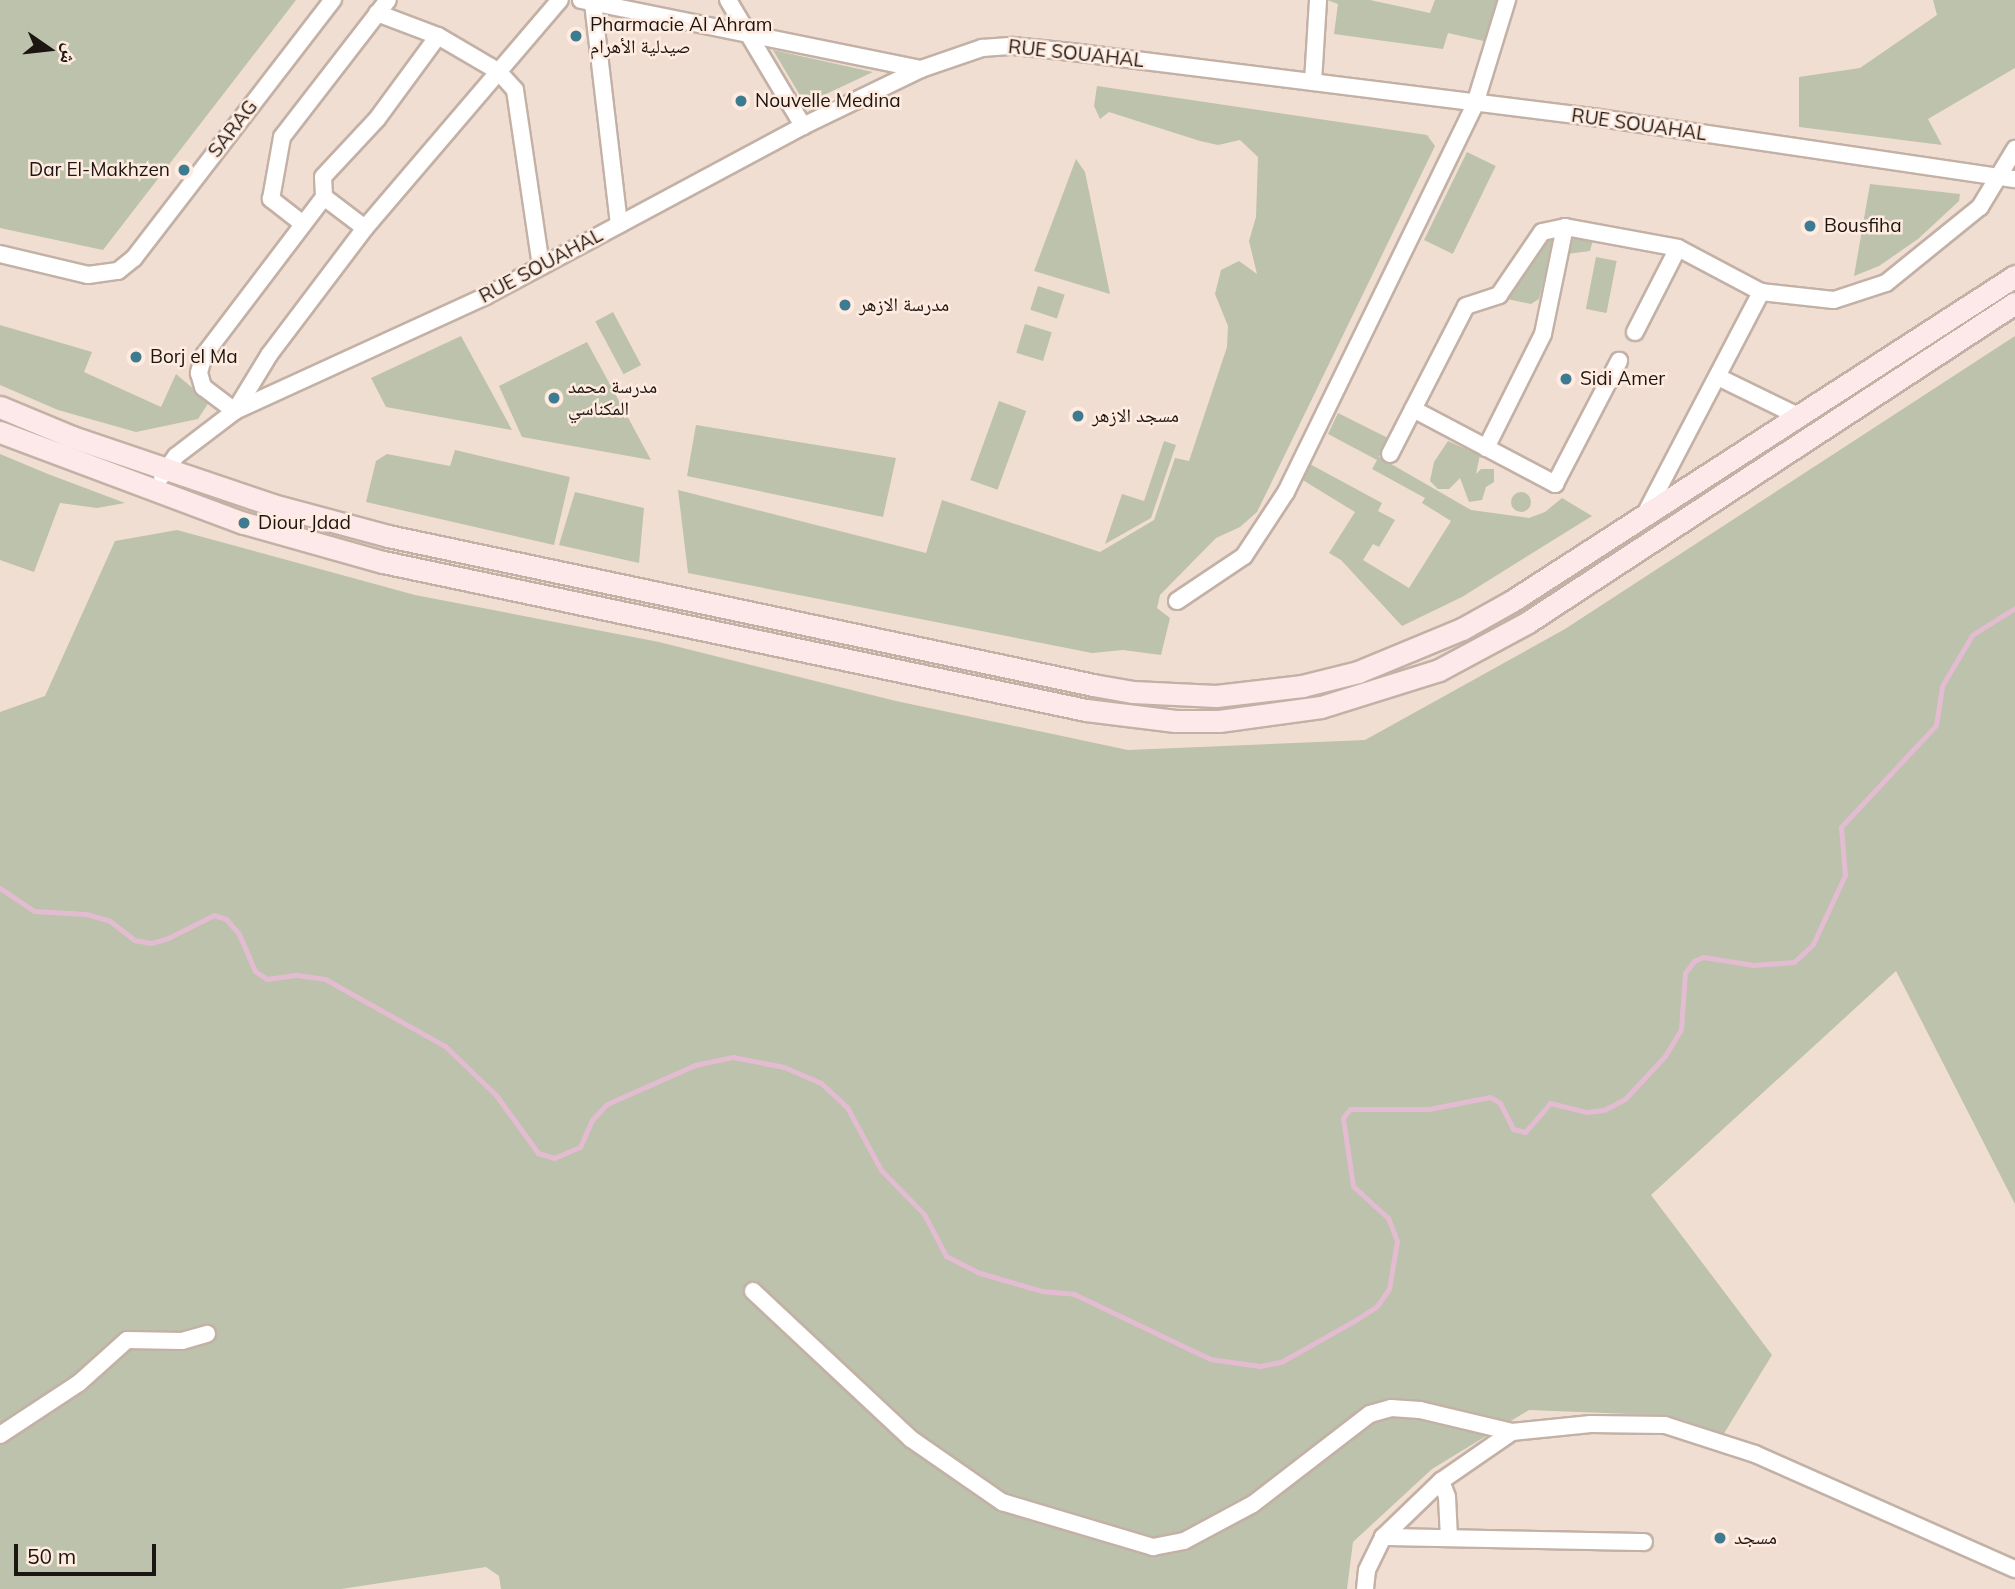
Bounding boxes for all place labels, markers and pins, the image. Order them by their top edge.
place label: Pharmacie Al Ahram صيدلية الأهرام [590,14,773,58]
marker: Pharmacie Al Ahram صيدلية الأهرام [568,28,584,44]
place label: Nouvelle Medina [755,90,901,112]
marker: Nouvelle Medina [733,93,749,109]
place label: Dar El-Makhzen [29,159,170,181]
marker: Dar El-Makhzen [176,162,192,178]
place label: Bousfiha [1824,215,1902,237]
marker: Bousfiha [1802,218,1818,234]
place label: مدرسة الازهر [859,294,949,316]
marker: مدرسة الازهر [837,297,853,313]
place label: Borj el Ma [150,346,238,368]
marker: Borj el Ma [128,349,144,365]
place label: Sidi Amer [1580,368,1665,390]
marker: Sidi Amer [1558,371,1574,387]
place label: مدرسة محمد المكناسي [568,376,657,420]
marker: مدرسة محمد المكناسي [546,390,562,406]
place label: مسجد الازهر [1092,405,1179,427]
marker: مسجد الازهر [1070,408,1086,424]
place label: Diour Jdad [258,512,351,534]
marker: Diour Jdad [236,515,252,531]
place label: مسجد [1734,1527,1777,1549]
marker: مسجد [1712,1530,1728,1546]

